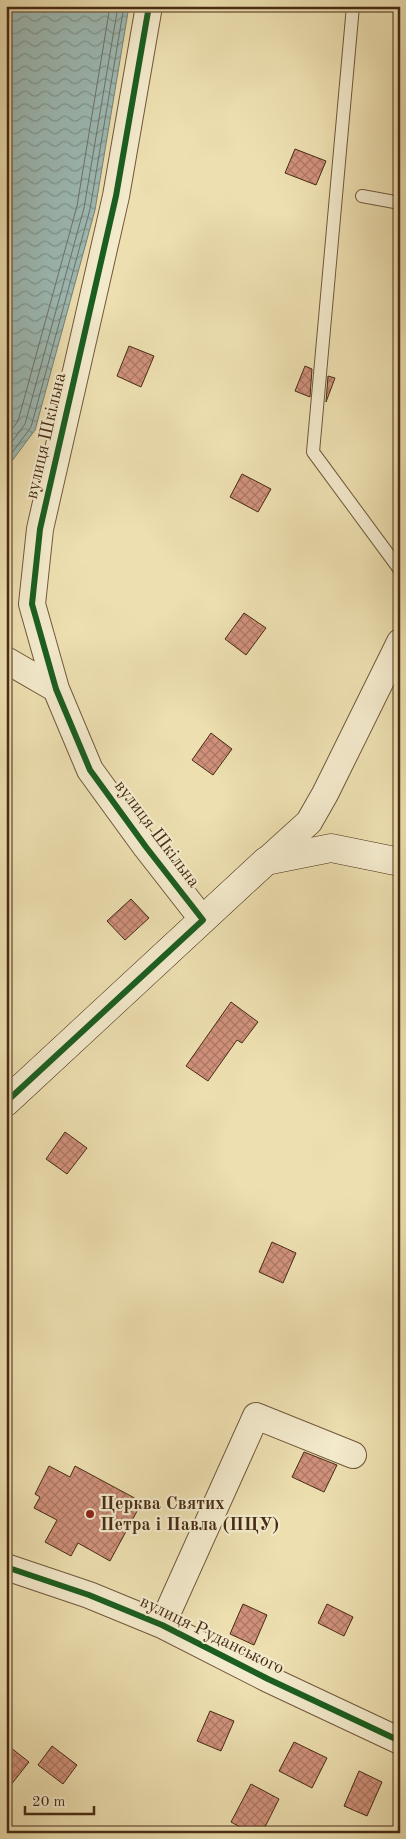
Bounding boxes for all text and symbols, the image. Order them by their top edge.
street label: вулиця Шкільна [23,371,69,501]
street label: вулиця Шкільна [111,777,203,891]
place label: Церква Святих Петра і Павла (ПЦУ) [100,1495,279,1534]
marker: Церква Святих Петра і Павла (ПЦУ) [84,1508,96,1520]
street label: вулиця Руданського [137,1592,287,1678]
scale bar [25,1784,94,1816]
text: 20 m [32,1795,66,1810]

